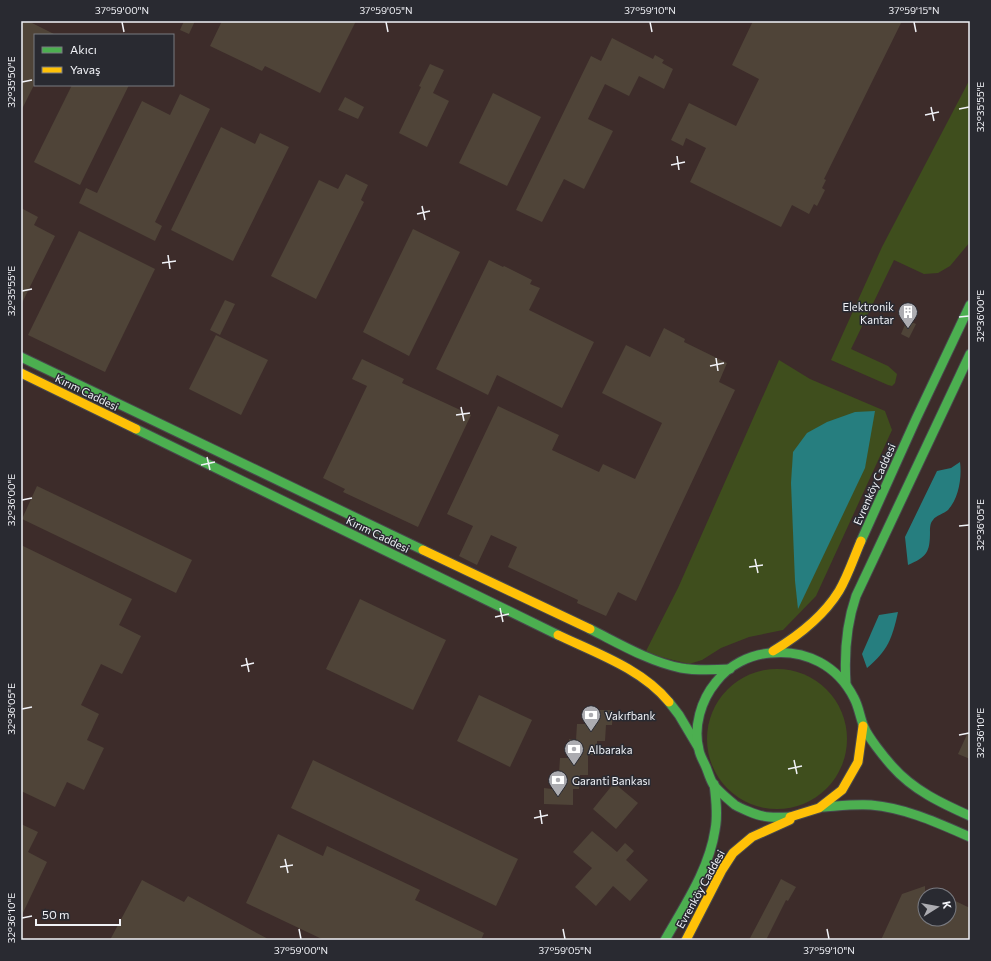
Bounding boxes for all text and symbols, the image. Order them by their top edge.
text: 37°59'00"N [95,4,149,16]
text: 37°59'05"N [359,4,413,16]
text: 37°59'10"N [624,4,676,16]
text: 37°59'15"N [889,4,939,16]
legend [34,34,174,86]
text: Akıcı [70,42,97,56]
text: 32°35'50"E [5,56,17,108]
text: Yavaş [70,62,101,76]
text: 32°35'55"E [974,82,986,132]
text: 32°35'55"E [5,266,17,316]
text: 32°36'00"E [974,290,986,342]
place label: Elektronik Kantar [843,300,895,326]
building icon: Elektronik Kantar [897,301,919,329]
street label: Kırım Caddesi [53,371,121,413]
street label: Evrenköy Caddesi [850,441,898,527]
text: 32°36'00"E [5,474,17,526]
text: 32°36'05"E [974,499,986,551]
street label: Kırım Caddesi [344,513,412,555]
text: 32°36'05"E [5,683,17,735]
bank icon: Vakıfbank [580,704,602,732]
text: 32°36'10"E [974,708,986,758]
place label: Vakıfbank [605,709,655,722]
bank icon: Albaraka [563,738,585,766]
place label: Albaraka [588,743,632,756]
bank icon: Garanti Bankası [547,769,569,797]
place label: Garanti Bankası [572,774,650,787]
street label: Evrenköy Caddesi [673,847,727,931]
north arrow [917,887,957,927]
text: 32°36'10"E [5,893,17,943]
text: K [940,900,954,910]
scale bar [36,901,120,927]
text: 50 m [42,907,70,921]
text: 37°59'00"N [274,944,328,956]
text: 37°59'05"N [538,944,592,956]
text: 37°59'10"N [803,944,855,956]

